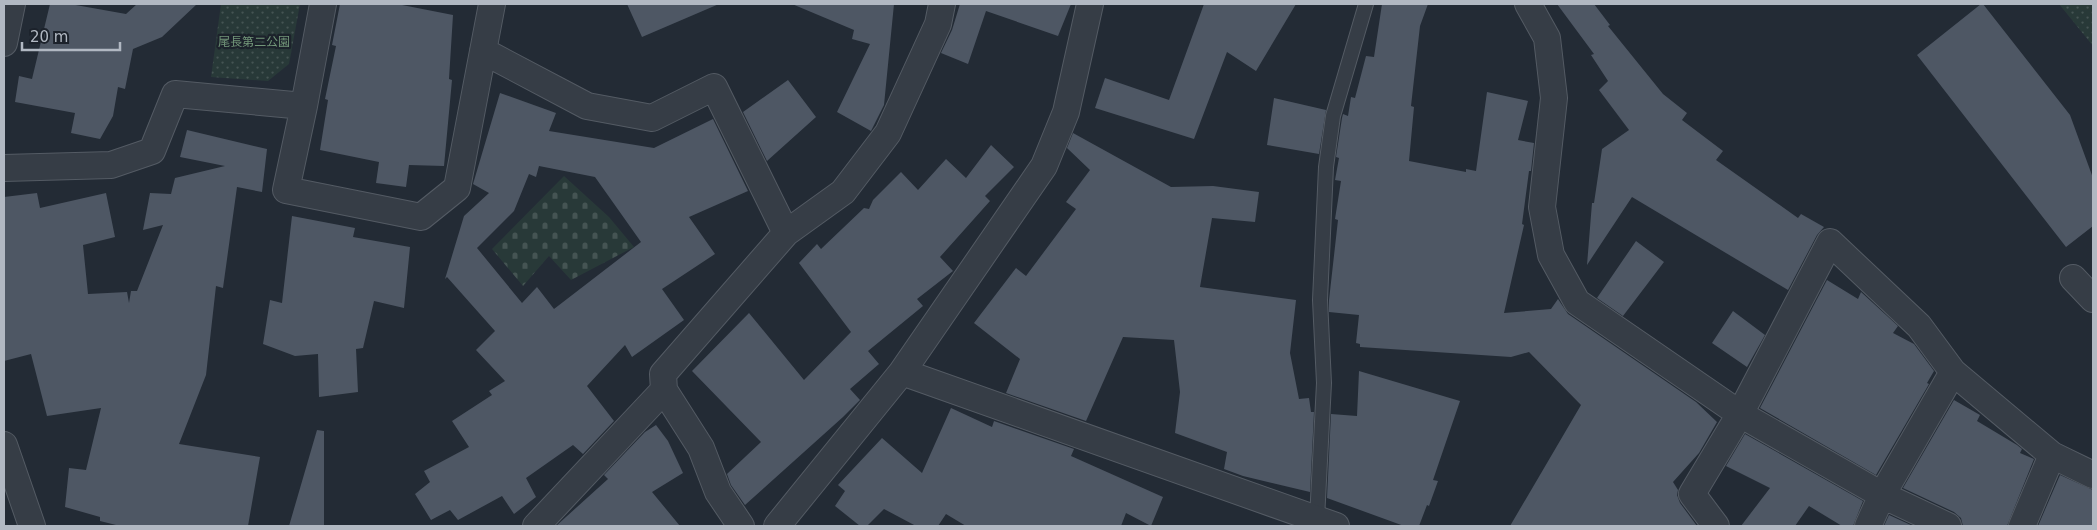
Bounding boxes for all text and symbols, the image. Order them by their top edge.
scale bar [22,20,120,52]
text: 20 m [30,28,68,46]
park label: 尾長第二公園 [218,35,290,49]

